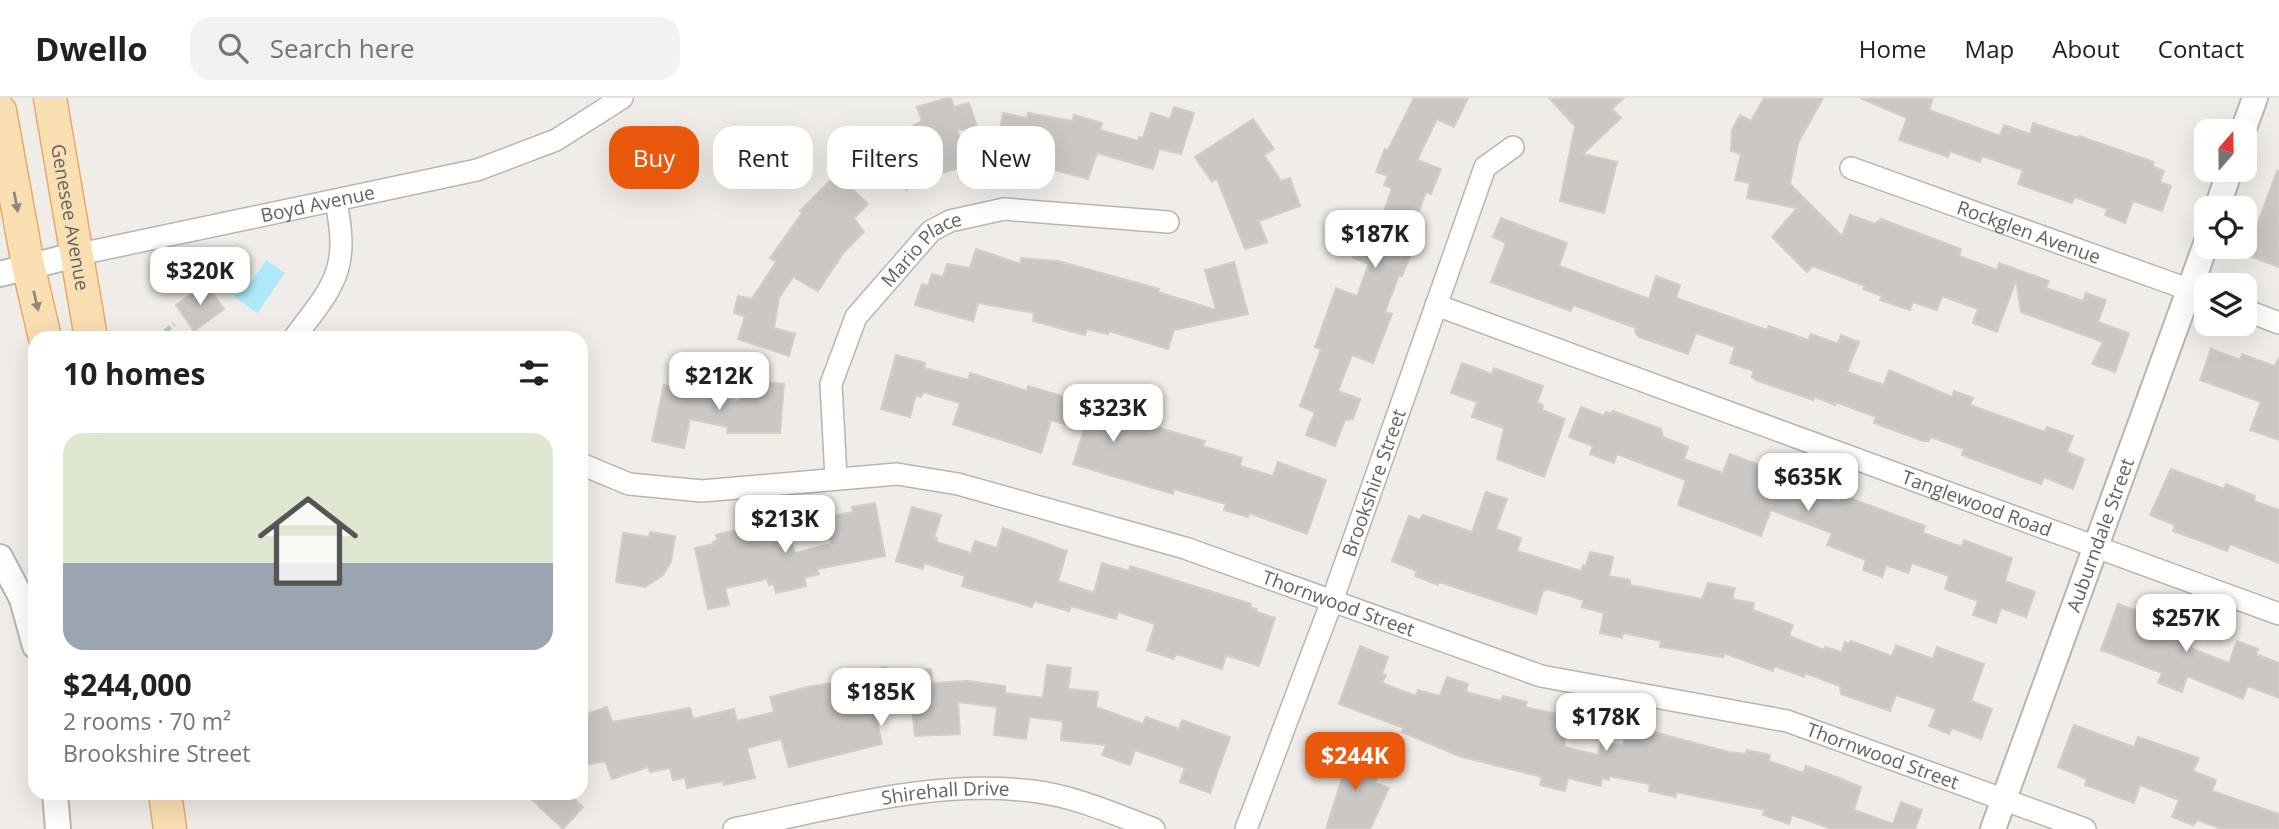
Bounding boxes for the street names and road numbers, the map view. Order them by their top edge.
street label: Genesee Avenue [45,142,96,293]
street label: Boyd Avenue [258,179,377,228]
street label: Rockglen Avenue [1953,194,2104,270]
street label: Mario Place [875,206,964,293]
street label: Brookshire Street [1336,405,1412,560]
street label: Auburndale Street [2060,454,2140,615]
street label: Tanglewood Road [1898,464,2055,543]
street label: Thornwood Street [1259,564,1419,643]
street label: Thornwood Street [1803,716,1963,795]
street label: Shirehall Drive [879,775,1010,811]

